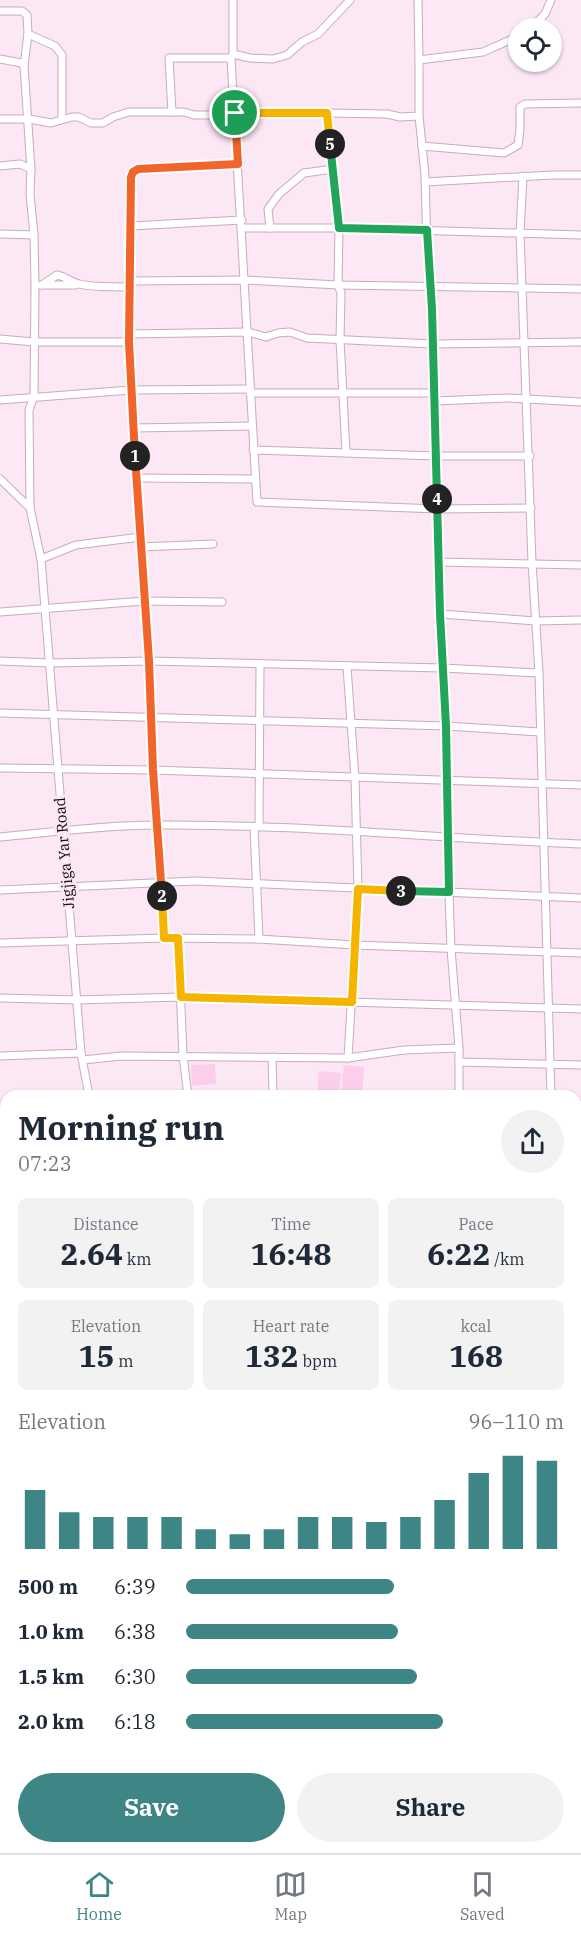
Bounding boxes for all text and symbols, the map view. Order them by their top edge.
map controls [508,18,562,72]
button: locate [508,18,562,72]
pin [209,87,260,138]
icon: arrive [218,96,251,129]
pin: 5 [315,129,345,159]
text: 5 [325,134,335,154]
pin: 1 [120,441,150,471]
text: 1 [130,446,140,466]
pin: 4 [422,484,452,514]
text: 4 [432,489,442,509]
street label: Jigjiga Yar Road [50,796,78,910]
pin: 3 [386,876,416,906]
pin: 2 [147,881,177,911]
text: 3 [396,881,406,901]
text: 2 [157,886,167,906]
text: Morning run [18,1106,224,1149]
button: share [501,1110,564,1173]
text: 07:23 [18,1150,72,1177]
text: Distance [73,1214,139,1234]
text: Time [271,1214,311,1234]
text: Pace [458,1214,494,1234]
text: 2.64 [61,1234,123,1273]
text: 16:48 [250,1234,332,1273]
text: 6:22 [427,1234,490,1273]
text: km [123,1249,151,1269]
text: /km [490,1249,525,1269]
text: Elevation [71,1316,141,1336]
text: Heart rate [253,1316,329,1336]
text: kcal [461,1316,491,1336]
text: 15 [79,1336,115,1375]
text: 132 [245,1336,299,1375]
text: 168 [449,1336,503,1375]
text: m [115,1351,133,1371]
text: bpm [299,1351,337,1371]
text: Elevation [18,1408,106,1435]
text: 96–110 m [469,1408,564,1435]
text: 500 m [18,1573,78,1600]
text: 6:39 [114,1573,156,1600]
text: 1.0 km [18,1618,84,1645]
text: 6:38 [114,1618,156,1645]
text: 1.5 km [18,1663,84,1690]
text: 6:30 [114,1663,156,1690]
text: 2.0 km [18,1708,84,1735]
text: 6:18 [114,1708,156,1735]
button: Save [18,1773,285,1842]
button: Share [297,1773,564,1842]
tab: Home [76,1868,122,1924]
tab: Map [274,1868,307,1924]
tab: Saved [460,1868,505,1924]

